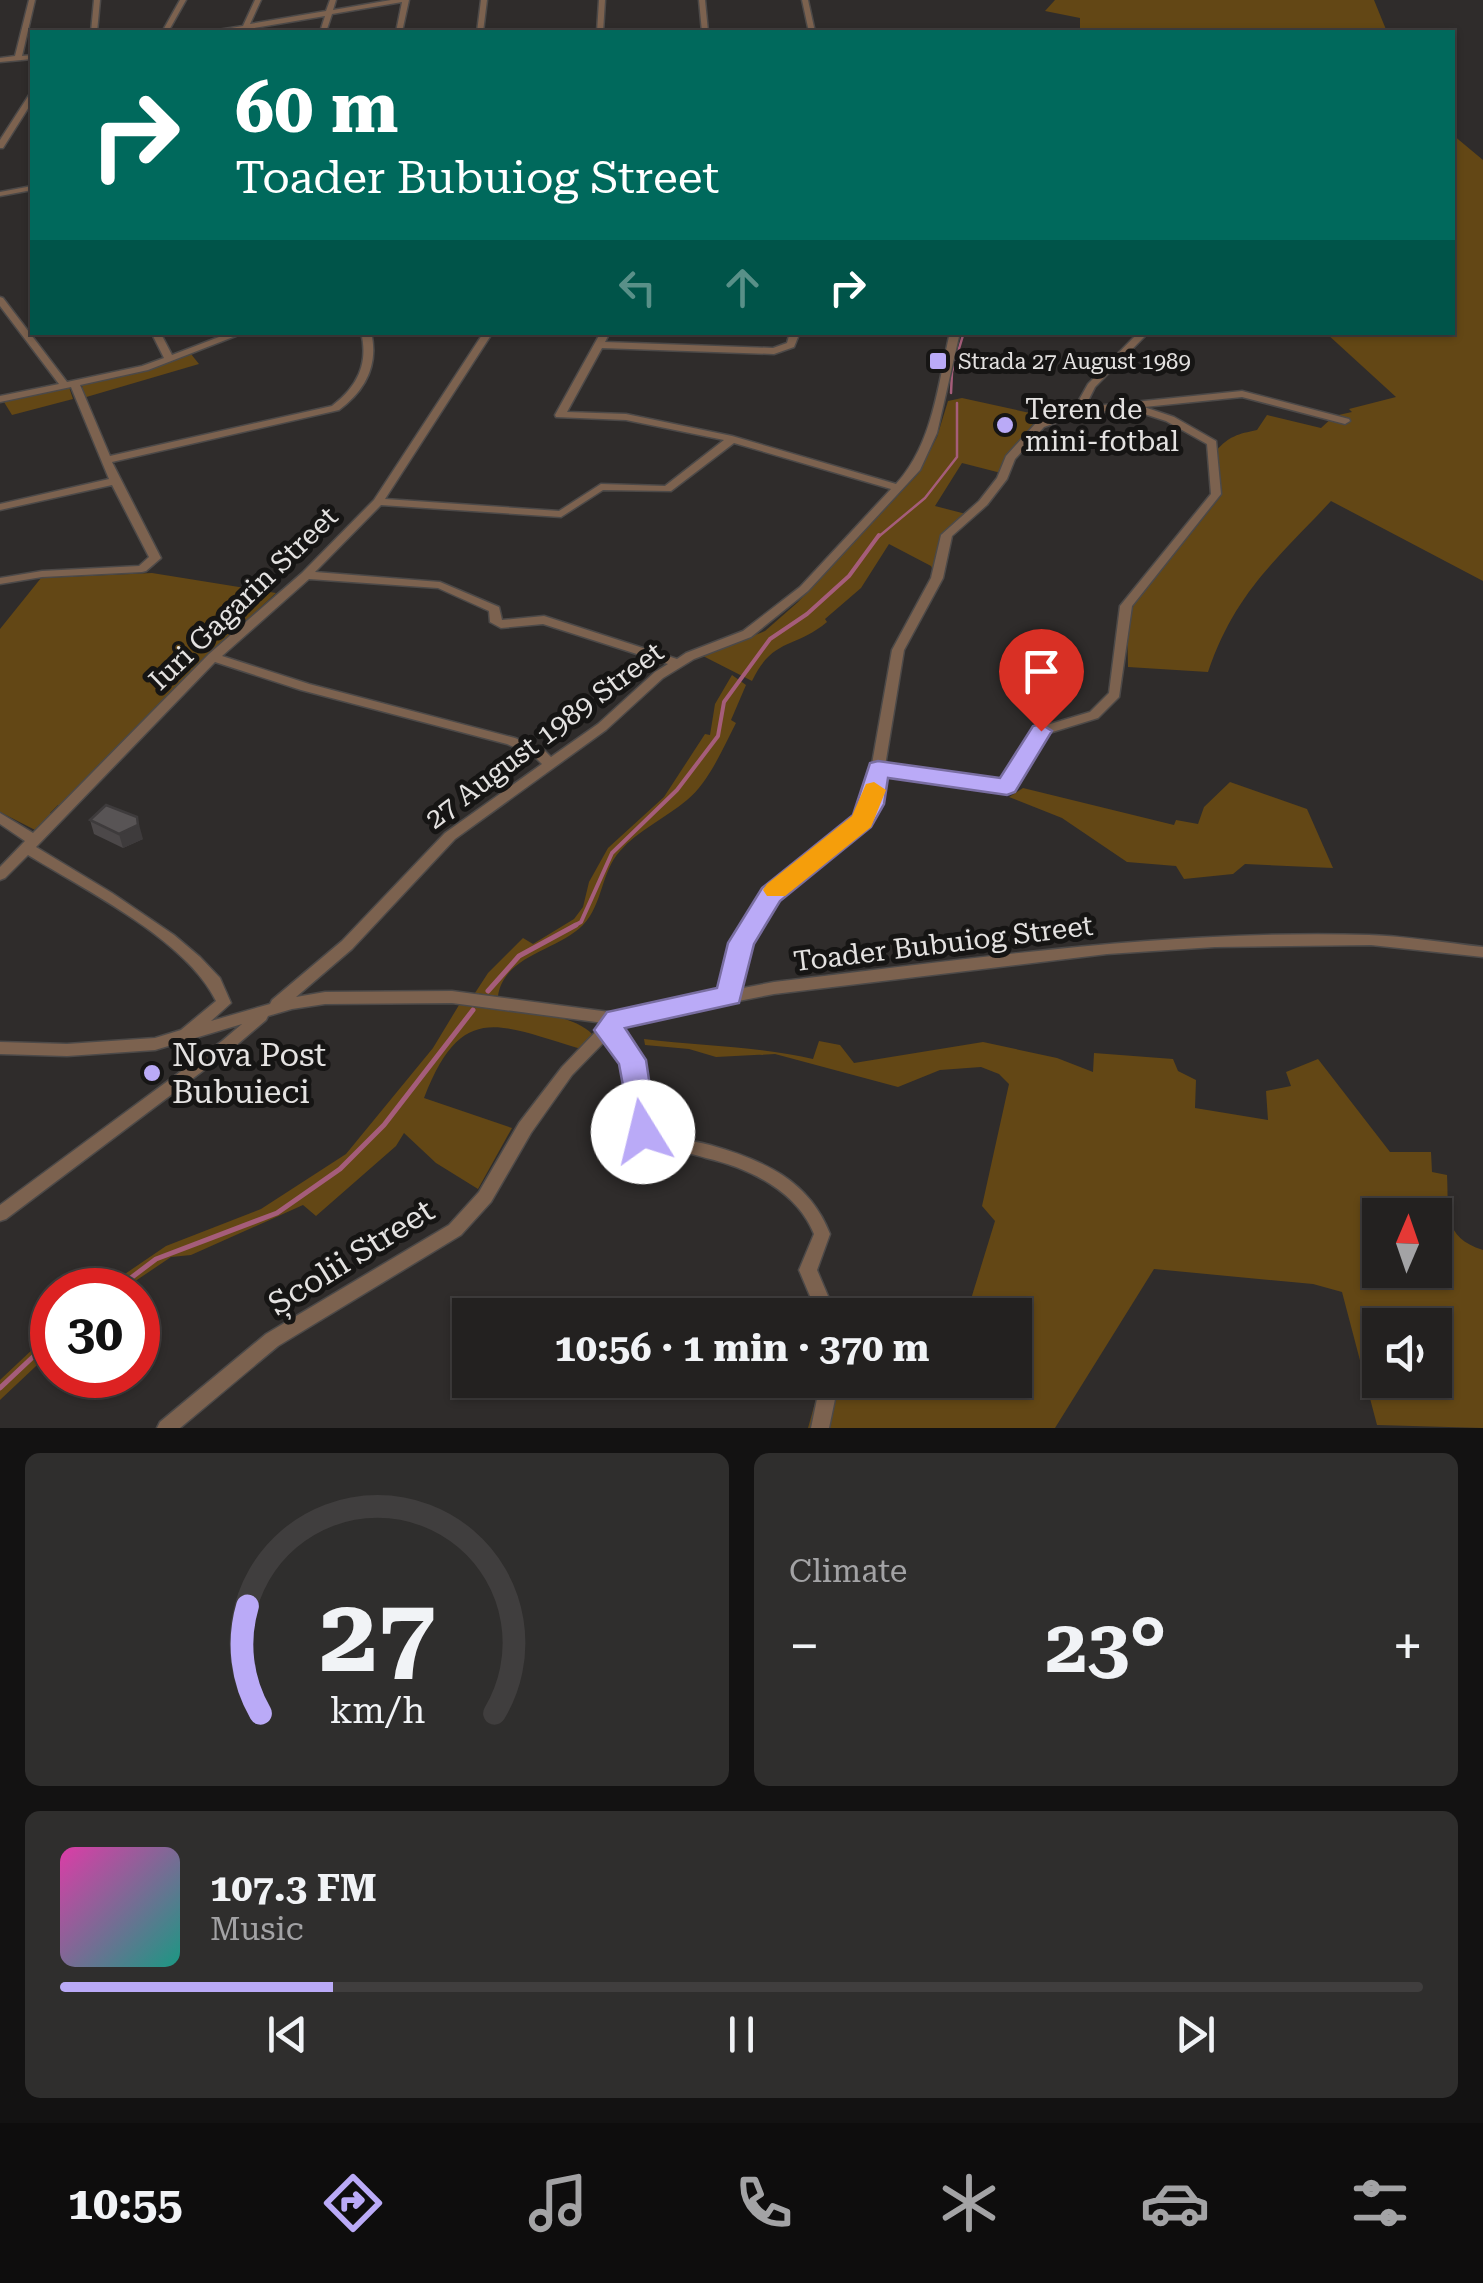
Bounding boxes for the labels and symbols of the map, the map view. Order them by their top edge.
place label: Strada 27 August 1989 [958,349,1191,374]
marker: Strada 27 August 1989 [927,350,949,372]
place label: Teren de mini-fotbal [1025,393,1179,458]
marker: Teren de mini-fotbal [994,414,1016,436]
street label: Iuri Gagarin Street [142,500,344,697]
pin [999,629,1084,732]
street label: 27 August 1989 Street [419,635,670,836]
street label: Toader Bubuiog Street [791,909,1095,978]
place label: Nova Post Bubuieci [172,1036,326,1111]
marker: Nova Post Bubuieci [141,1062,163,1084]
position arrow [591,1080,695,1184]
street label: Școlii Street [261,1191,442,1325]
north arrow [1362,1198,1452,1288]
speed limit sign: 30 [30,1268,160,1398]

